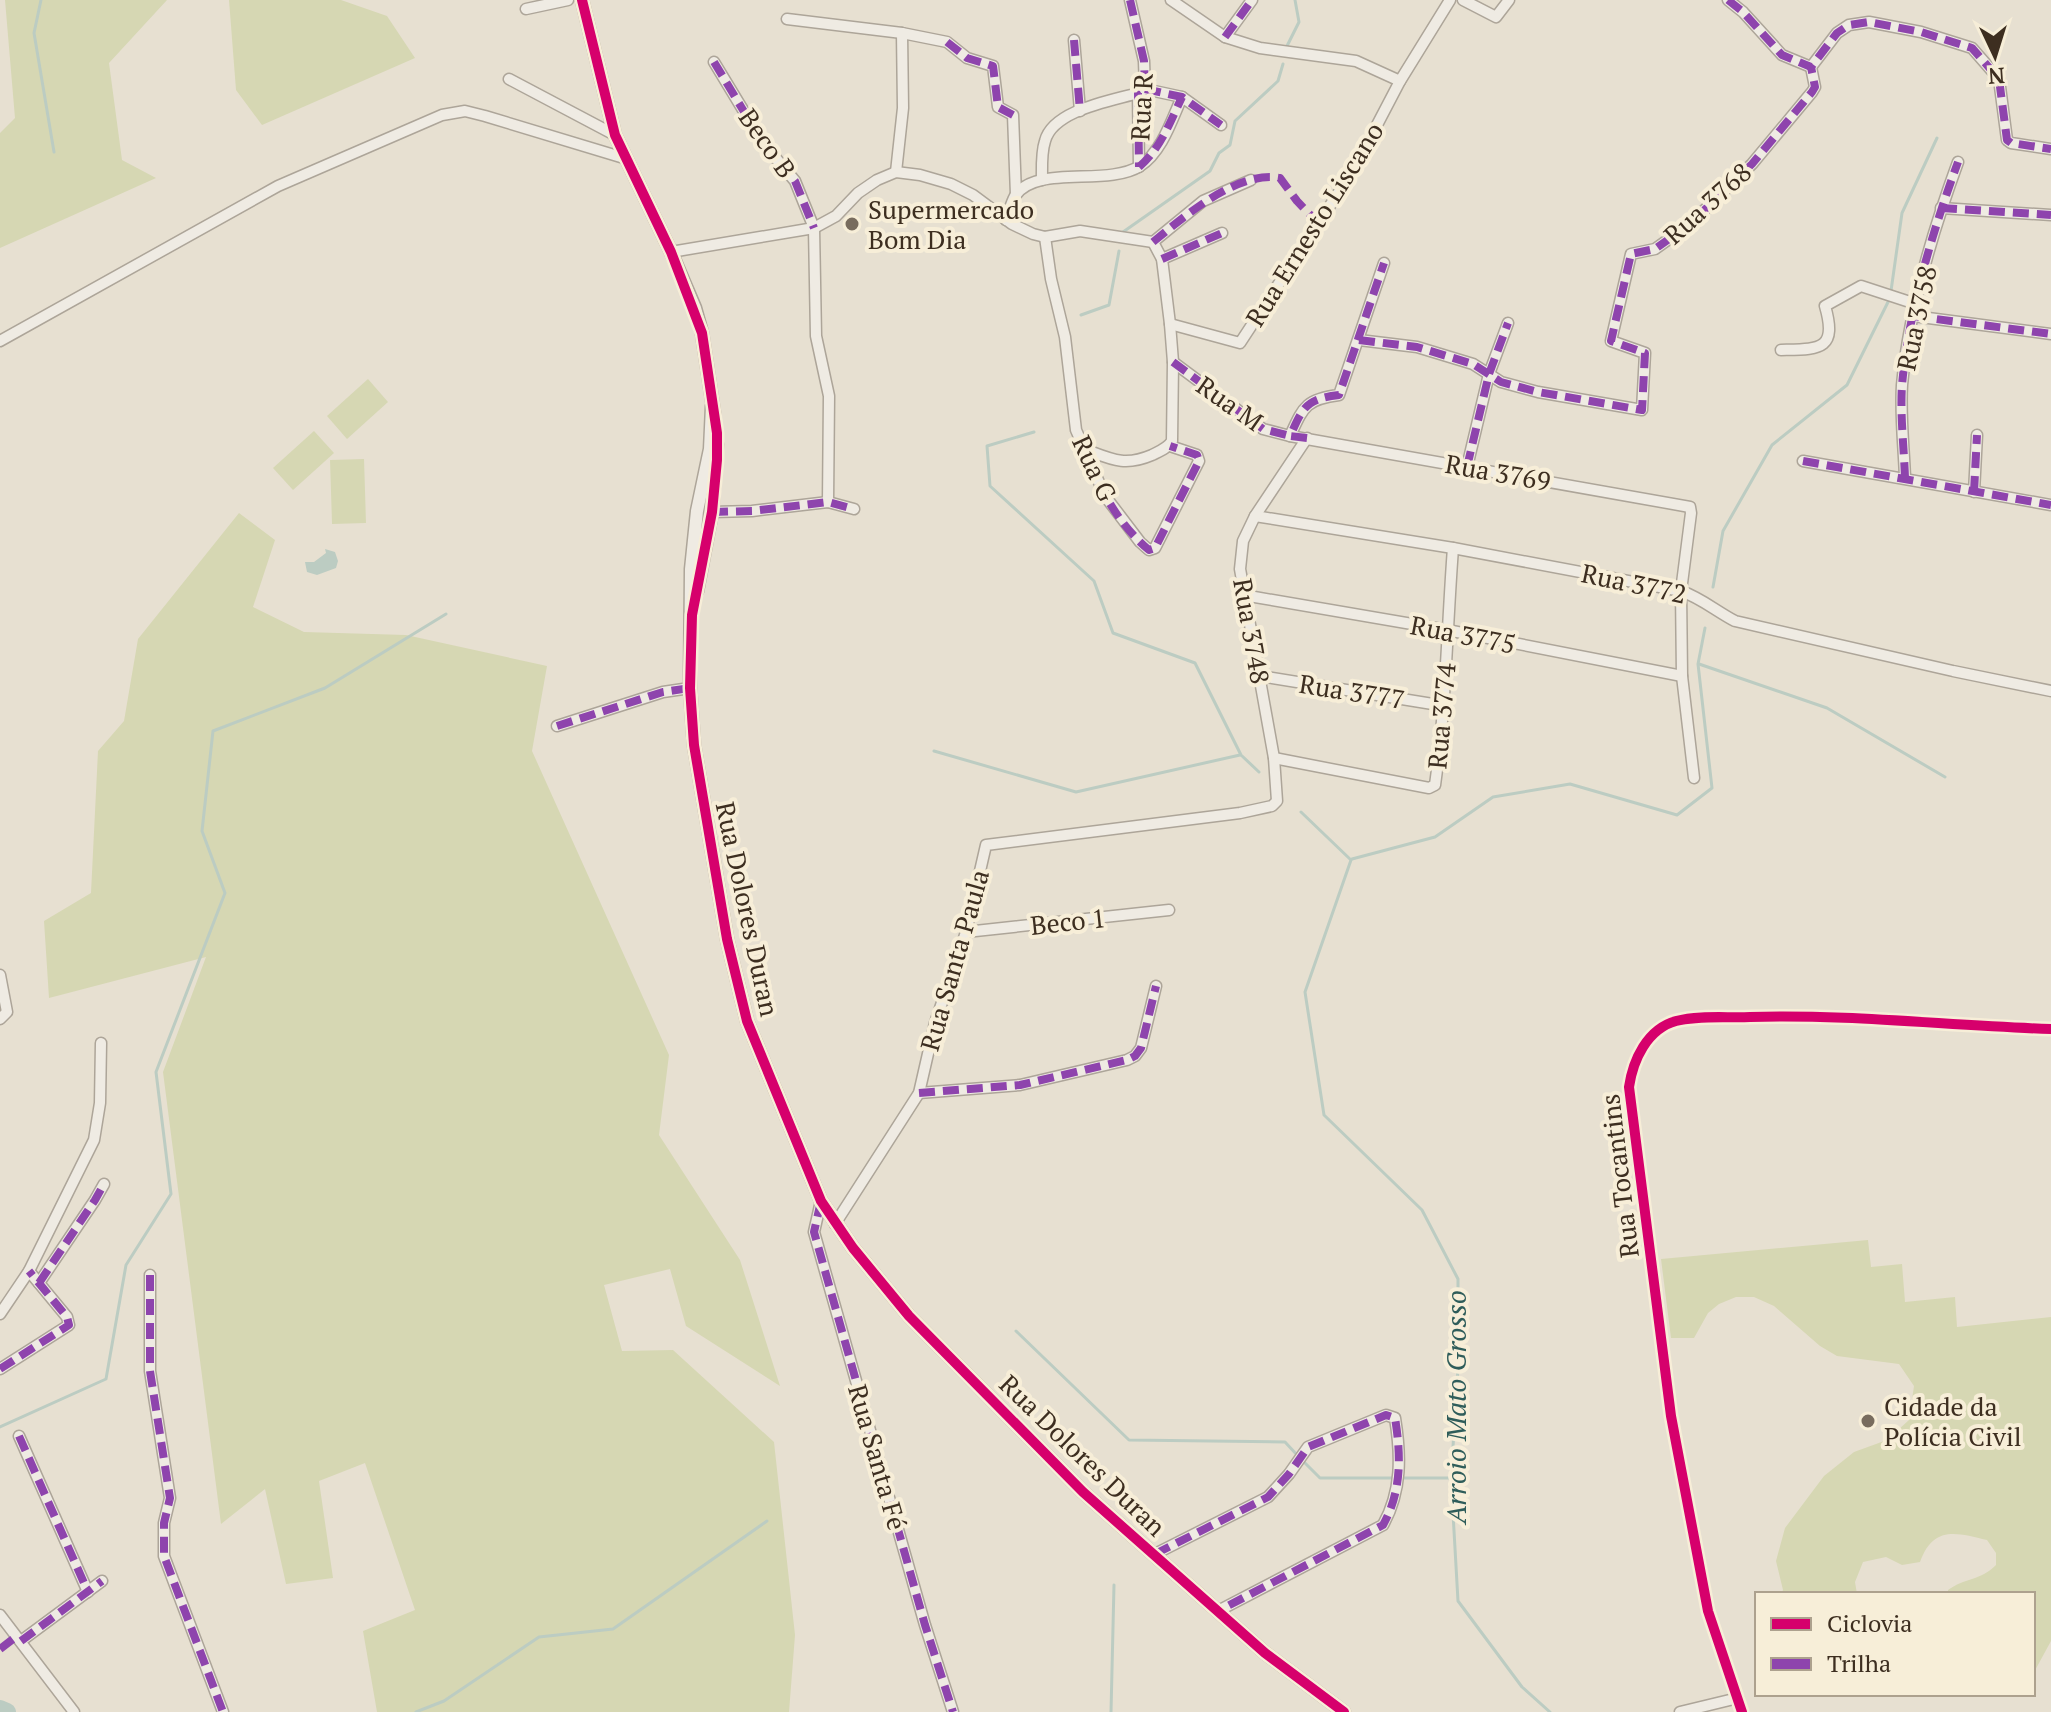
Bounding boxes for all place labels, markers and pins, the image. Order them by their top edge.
place label: Supermercado Bom Dia [868,192,1034,256]
marker: Supermercado Bom Dia [843,215,861,233]
place label: Cidade da Polícia Civil [1884,1389,2022,1453]
marker: Cidade da Polícia Civil [1859,1412,1877,1430]

